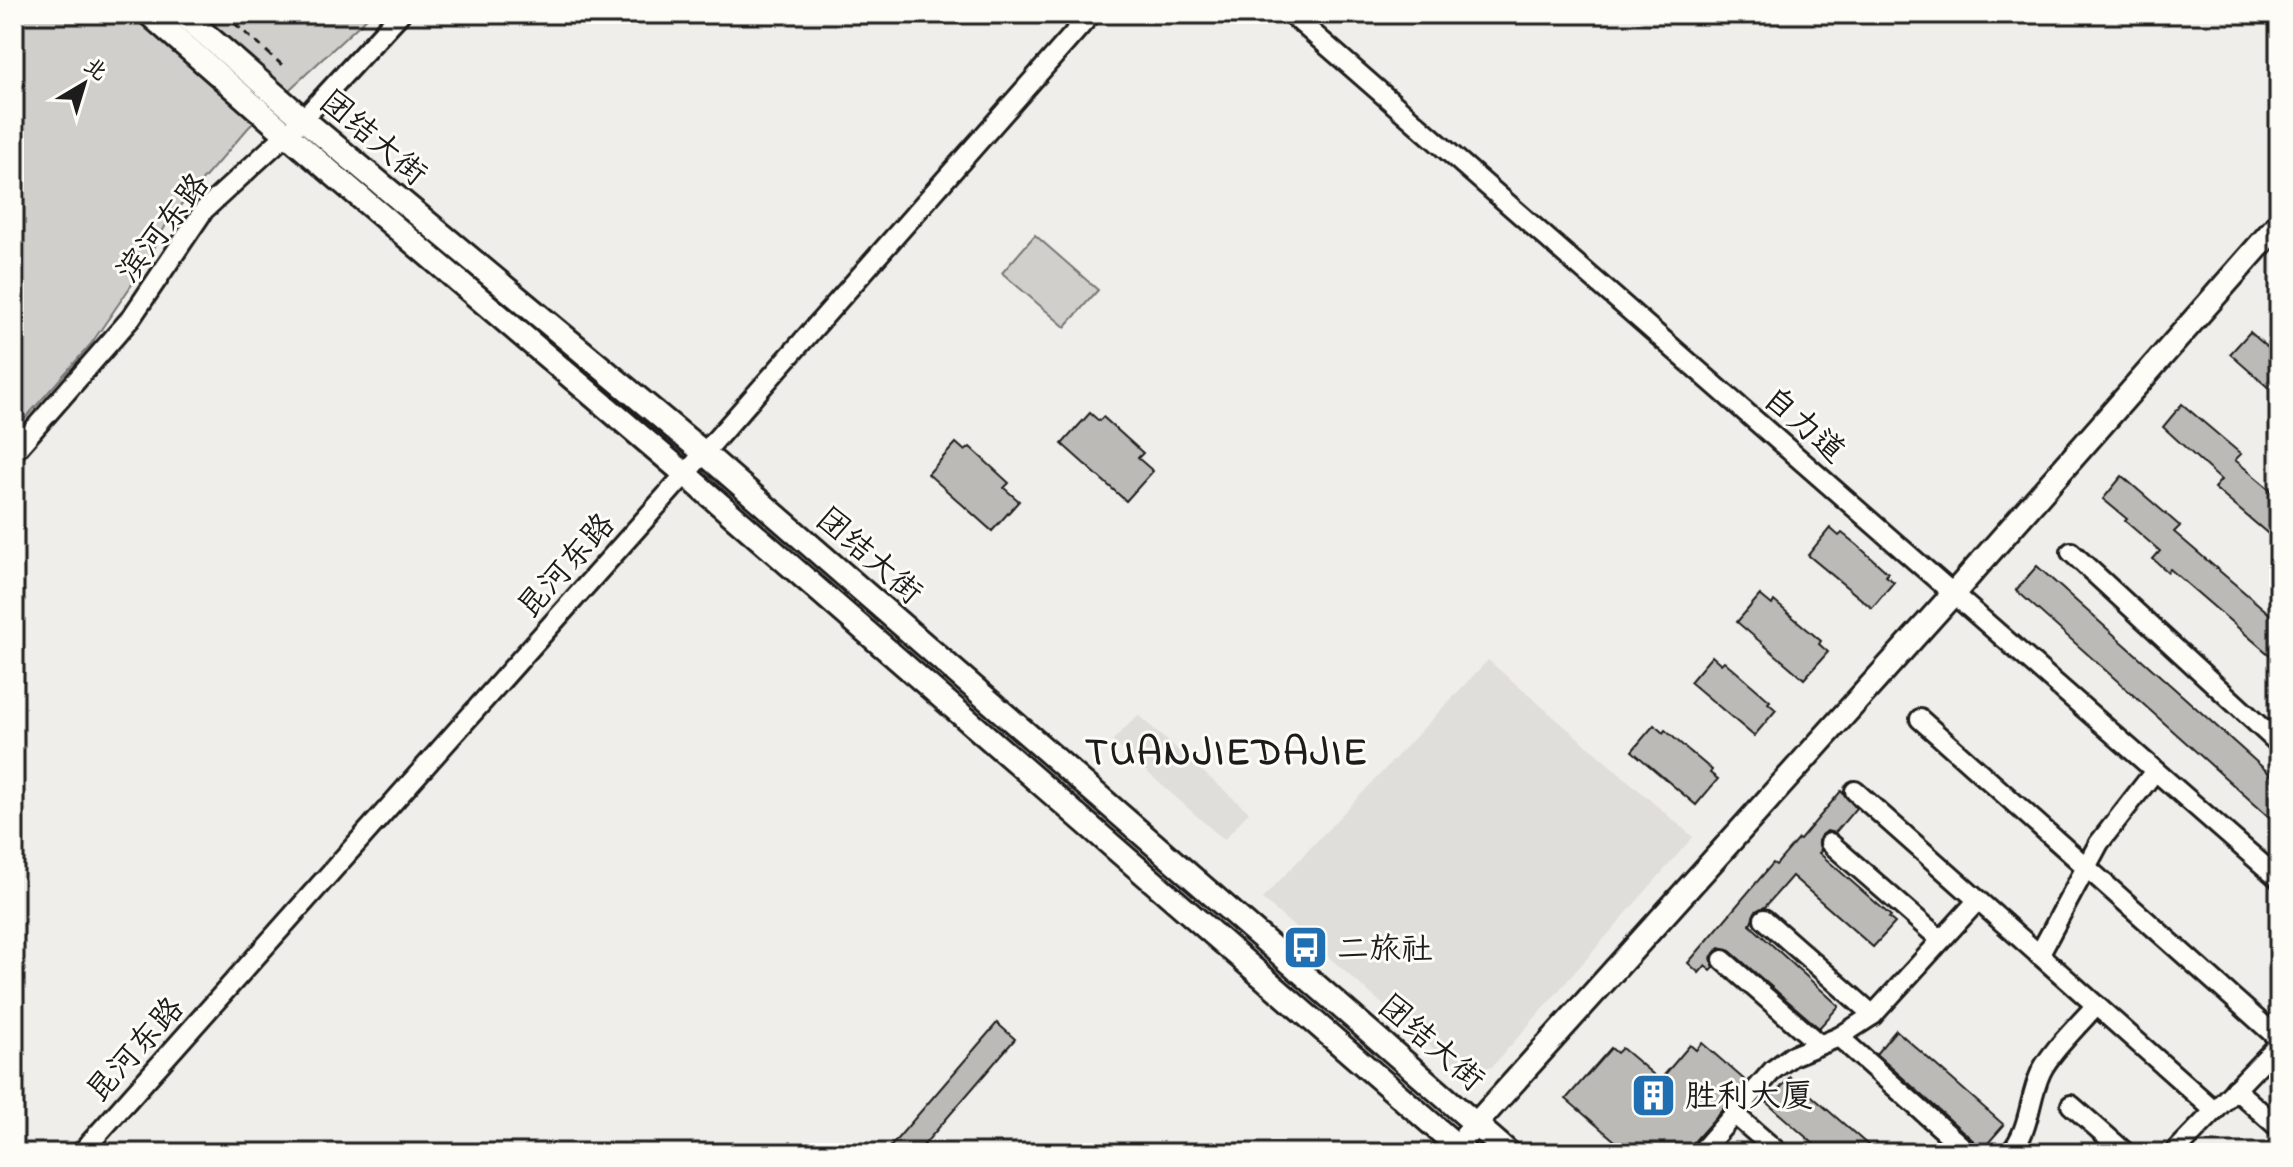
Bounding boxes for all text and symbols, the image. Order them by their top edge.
north arrow [44,44,124,124]
text: 北 [76,51,113,90]
street label: 团结大街 [308,81,436,199]
street label: 滨河东路 [107,164,223,294]
street label: 自力道 [1751,377,1854,476]
street label: 团结大街 [804,498,931,617]
street label: 昆河东路 [507,504,628,631]
district label: TUANJIEDAJIE [1085,725,1369,784]
bus stop icon: 二旅社 [1282,924,1330,972]
place label: 二旅社 [1337,928,1433,975]
street label: 团结大街 [1366,985,1493,1104]
street label: 昆河东路 [76,988,197,1115]
building icon: 胜利大厦 [1630,1071,1678,1119]
place label: 胜利大厦 [1685,1075,1813,1122]

